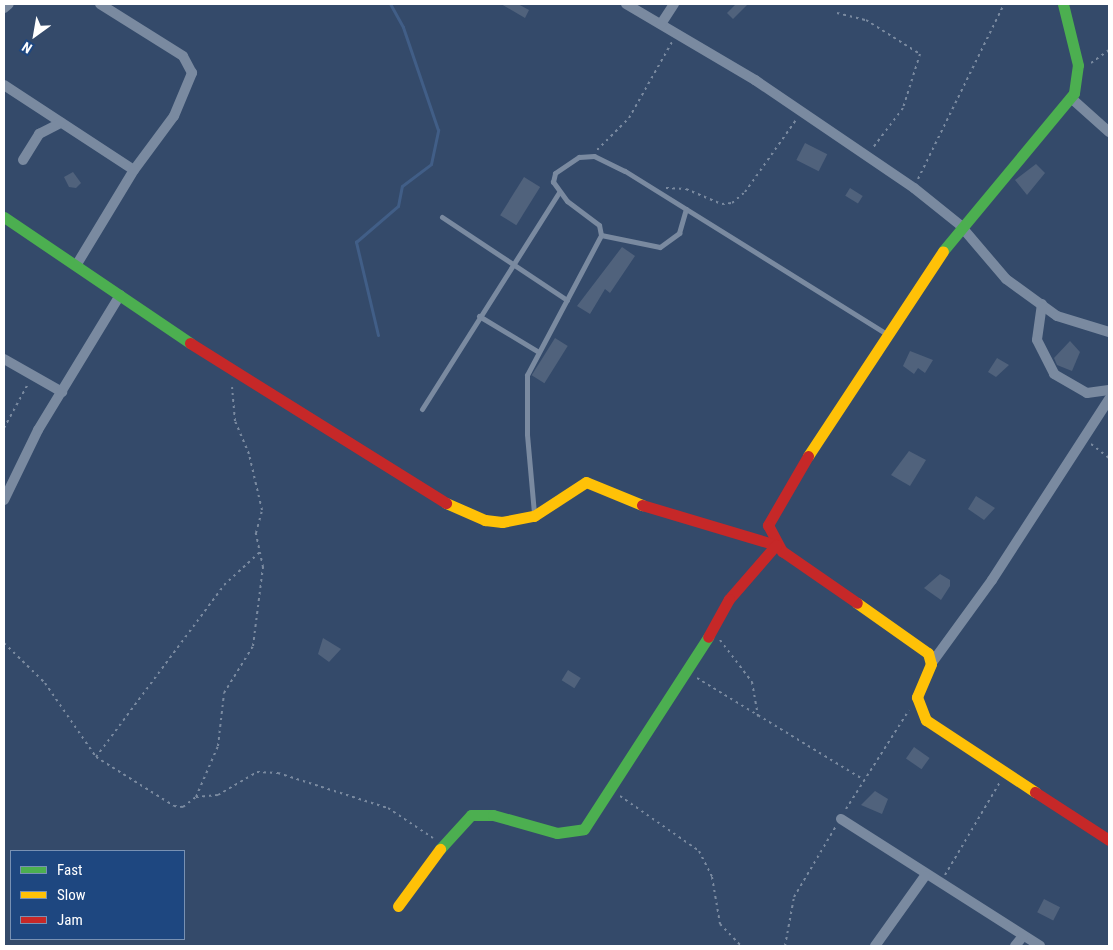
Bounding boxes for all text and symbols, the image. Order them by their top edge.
north arrow [10,10,60,60]
text: N [19,39,35,57]
legend [10,850,185,940]
text: Fast [57,861,82,879]
text: Slow [57,886,86,904]
text: Jam [57,911,83,929]

